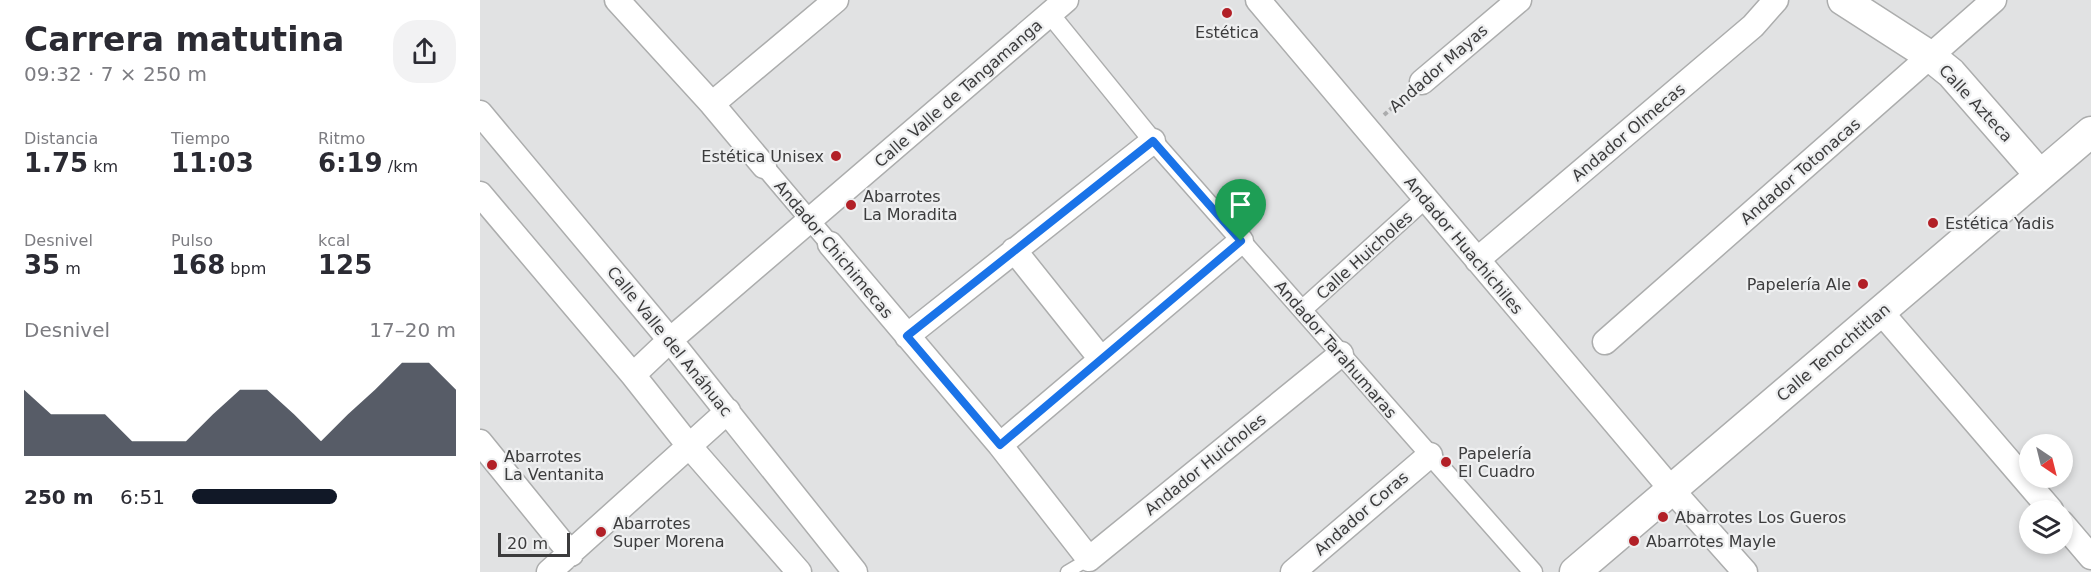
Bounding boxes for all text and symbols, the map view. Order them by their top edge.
marker: Estética [1220,6,1234,20]
street label: Calle Valle de Tangamanga [871,15,1046,171]
text: Carrera matutina [24,20,344,59]
button: share [393,20,456,83]
street label: Andador Mayas [1385,21,1491,116]
place label: Estética [1195,23,1259,42]
street label: Calle Azteca [1935,61,2016,146]
text: 09:32 · 7 × 250 m [24,62,207,86]
street label: Andador Olmecas [1568,79,1689,185]
street label: Andador Totonacas [1737,114,1864,229]
text: Distancia [24,129,98,148]
text: Tiempo [171,129,230,148]
text: Ritmo [318,129,365,148]
place label: Estética Unisex [701,147,824,166]
text: 1.75 [24,148,88,178]
text: 11:03 [171,148,254,178]
text: 6:19 [318,148,383,178]
marker: Estética Unisex [829,149,843,163]
text: km [88,157,118,176]
text: /km [383,157,418,176]
street label: Andador Huachichiles [1400,173,1527,318]
street label: Andador Chichimecas [770,177,897,322]
pin [1215,179,1266,241]
place label: Abarrotes La Moradita [863,187,957,224]
icon: arrive [1224,188,1257,221]
marker: Abarrotes La Moradita [844,198,858,212]
street label: Calle Huicholes [1312,207,1416,304]
place label: Estética Yadis [1945,214,2054,233]
marker: Estética Yadis [1926,216,1940,230]
text: Desnivel [24,231,93,250]
text: Pulso [171,231,213,250]
text: kcal [318,231,350,250]
text: 35 [24,250,60,280]
text: 168 [171,250,225,280]
text: 125 [318,250,372,280]
text: m [60,259,81,278]
text: bpm [225,259,266,278]
street label: Calle Valle del Anáhuac [603,263,736,420]
place label: Papelería Ale [1747,275,1851,294]
street label: Andador Tarahumaras [1271,277,1401,422]
marker: Papelería Ale [1856,277,1870,291]
street label: Calle Tenochtitlan [1773,299,1894,405]
text: Desnivel [24,318,110,342]
text: 17–20 m [369,318,456,342]
street label: Andador Huicholes [1141,410,1270,519]
north arrow [2019,434,2073,488]
map controls [2019,434,2073,554]
place label: Papelería El Cuadro [1458,444,1535,481]
place label: Abarrotes La Ventanita [504,447,604,484]
marker: Papelería El Cuadro [1439,455,1453,469]
marker: Abarrotes La Ventanita [485,458,499,472]
street label: Andador Coras [1310,467,1412,559]
text: 250 m [24,485,94,509]
text: 6:51 [120,485,165,509]
button: layers [2019,500,2073,554]
place label: Abarrotes Los Gueros [1675,508,1846,527]
marker: Abarrotes Los Gueros [1656,510,1670,524]
place label: Abarrotes Super Morena [613,514,725,551]
marker: Abarrotes Super Morena [594,525,608,539]
scale bar [498,530,570,558]
place label: Abarrotes Mayle [1646,532,1776,551]
text: 20 m [507,534,548,553]
marker: Abarrotes Mayle [1627,534,1641,548]

